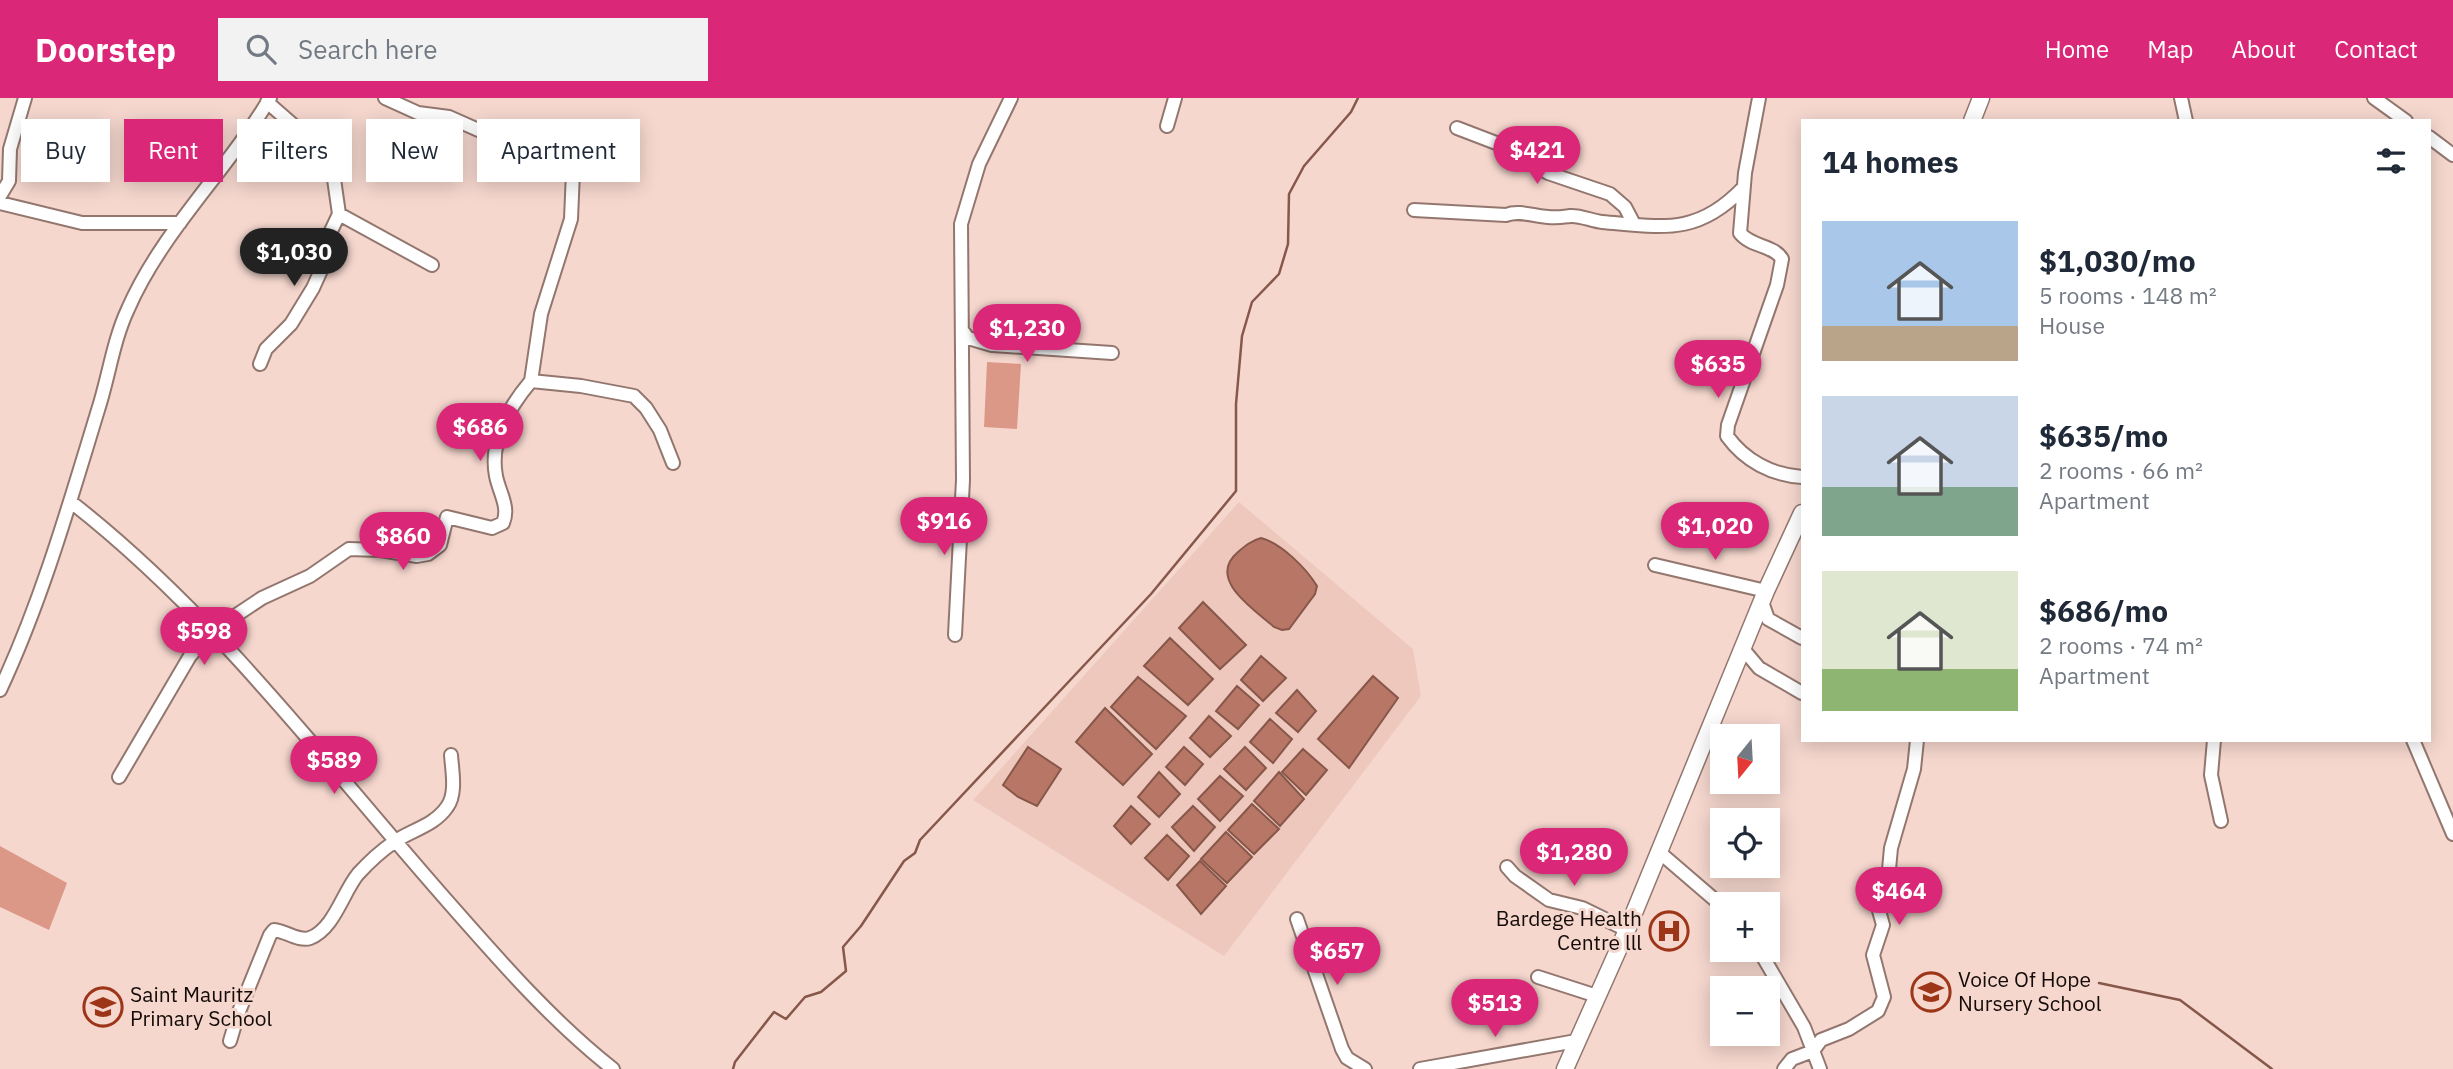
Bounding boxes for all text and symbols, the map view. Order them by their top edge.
search box [218,18,708,81]
text: Doorstep [35,28,176,71]
icon: search [242,30,280,68]
text: Search here [298,32,437,66]
text: Home [2045,33,2109,65]
text: Map [2147,33,2193,65]
text: About [2231,33,2296,65]
text: Contact [2334,33,2418,65]
chip: Buy [21,119,110,182]
chip: Rent [124,119,223,182]
chip: Filters [237,119,352,182]
chip: New [366,119,463,182]
chip: Apartment [477,119,640,182]
pin: $421 [1496,126,1578,186]
text: $421 [1509,134,1565,164]
text: 14 homes [1822,142,1959,181]
icon: filters [2372,142,2410,180]
pin: $1,030 [237,228,351,288]
text: $1,030 [256,236,332,266]
text: $1,030/mo [2039,241,2196,280]
icon: home [1878,249,1962,333]
text: 5 rooms · 148 m² [2039,280,2217,310]
pin: $1,230 [970,304,1084,364]
text: House [2039,310,2105,340]
text: $1,230 [989,312,1065,342]
pin: $635 [1677,341,1759,400]
text: $635 [1690,348,1746,378]
pin: $686 [439,404,521,463]
text: $686 [452,411,508,441]
text: $635/mo [2039,416,2168,455]
icon: home [1878,424,1962,508]
text: 2 rooms · 66 m² [2039,455,2203,485]
text: Apartment [2039,485,2150,515]
pin: $916 [903,498,985,557]
pin: $1,020 [1658,503,1772,562]
text: $916 [916,505,972,535]
text: $1,020 [1677,510,1753,540]
pin: $860 [362,512,444,572]
text: $860 [375,520,431,550]
text: $686/mo [2039,591,2168,630]
icon: home [1878,599,1962,683]
pin: $598 [163,608,245,667]
text: $598 [176,615,232,645]
text: 2 rooms · 74 m² [2039,630,2203,660]
text: Apartment [2039,660,2150,690]
north arrow [1710,724,1780,794]
map controls [1710,724,1780,1046]
pin: $589 [293,736,375,796]
text: $589 [306,744,362,774]
button: locate [1710,808,1780,878]
pin: $1,280 [1517,828,1631,888]
text: $1,280 [1536,836,1612,866]
pin: $464 [1858,868,1940,927]
text: $464 [1871,875,1927,905]
button: + [1710,892,1780,962]
place label: Bardege Health Centre lll [1496,904,1642,956]
hospital icon: Bardege Health Centre lll [1648,910,1690,952]
pin: $657 [1296,928,1378,987]
text: $657 [1309,935,1365,965]
place label: Voice Of Hope Nursery School [1958,965,2102,1017]
school or university icon: Voice Of Hope Nursery School [1910,971,1952,1013]
button: − [1710,976,1780,1046]
pin: $513 [1454,979,1536,1039]
place label: Saint Mauritz Primary School [130,980,273,1032]
school or university icon: Saint Mauritz Primary School [82,986,124,1028]
text: $513 [1467,987,1523,1017]

